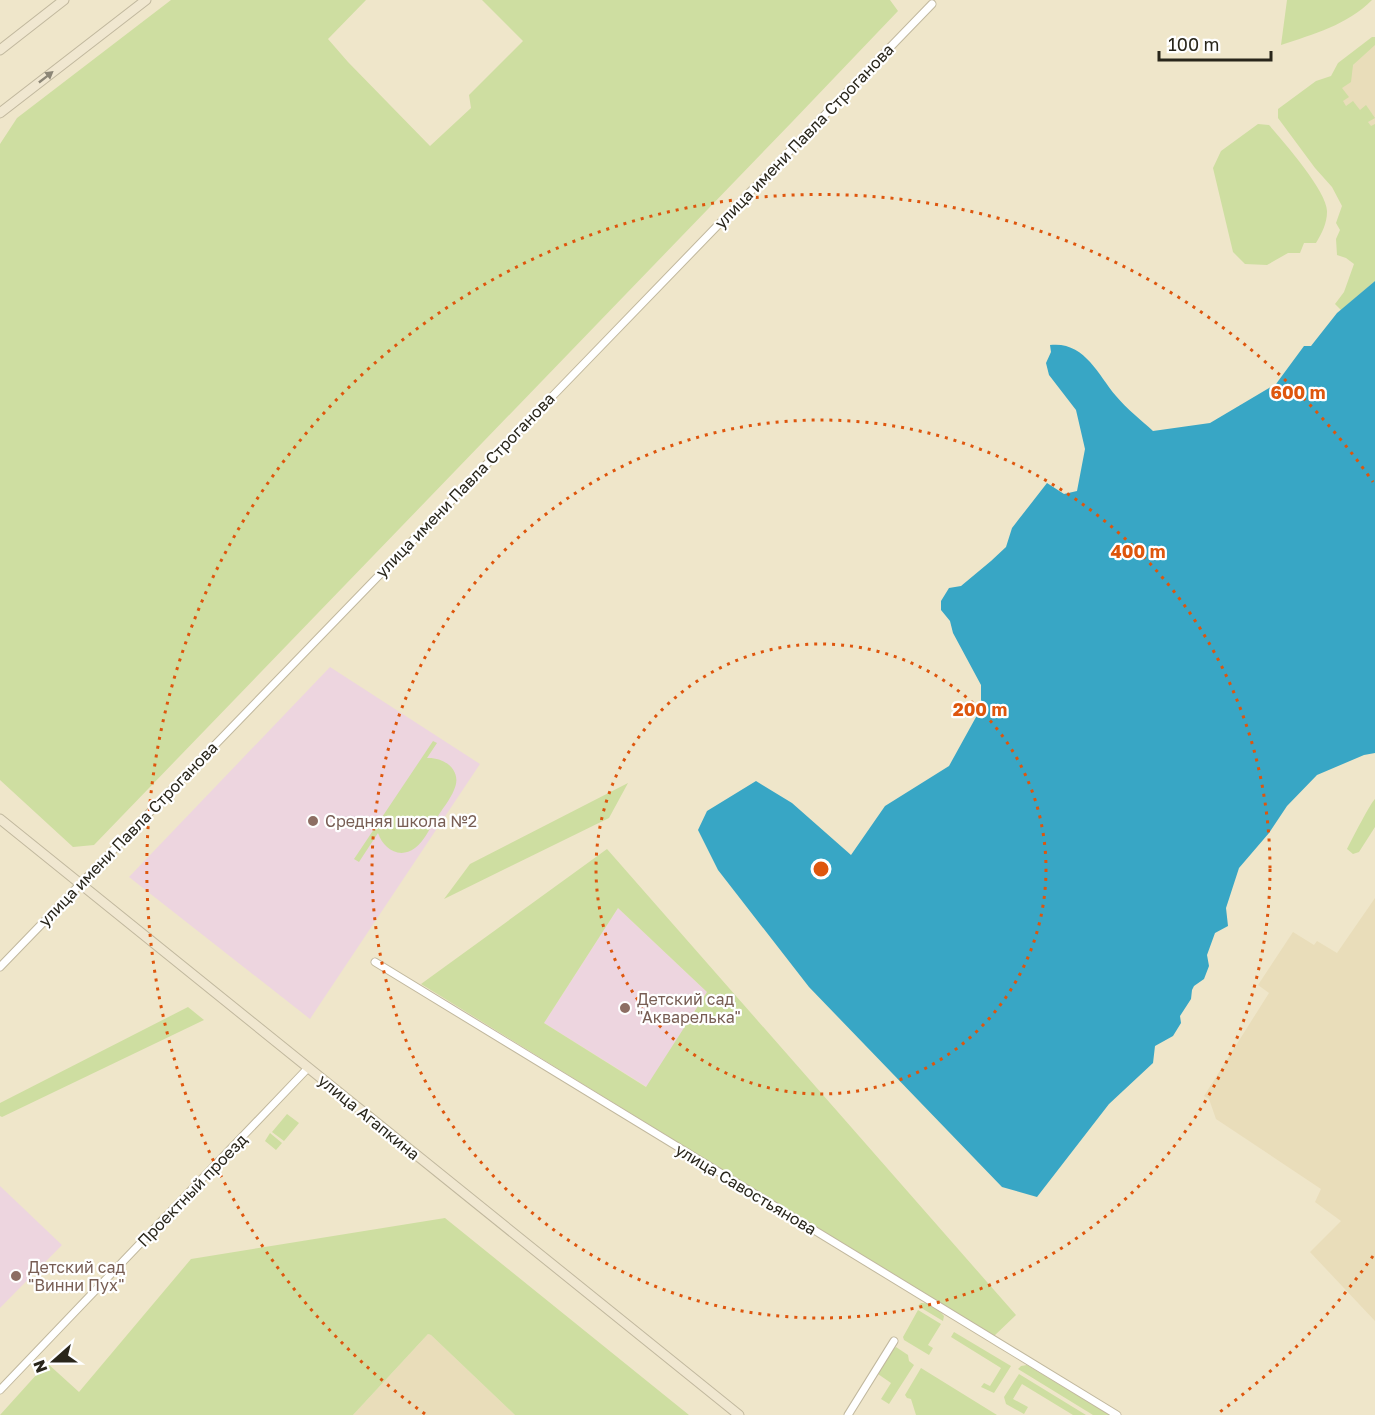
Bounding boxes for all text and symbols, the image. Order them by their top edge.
scale bar [1159,24,1272,62]
text: 100 m [1168,33,1219,55]
street label: улица имени Павла Строганова [710,39,898,233]
one-way arrow [39,71,54,83]
text: 600 m [1270,381,1326,403]
street label: улица имени Павла Строганова [371,388,559,582]
text: 400 m [1111,540,1165,562]
text: 200 m [953,698,1007,720]
street label: улица имени Павла Строганова [34,737,222,931]
place label: Средняя школа №2 [325,811,477,831]
marker: Средняя школа №2 [306,814,320,828]
centre of rings [811,859,831,879]
place label: Детский сад "Акварелька" [637,989,741,1027]
marker: Детский сад "Акварелька" [618,1001,632,1015]
street label: улица Агапкина [314,1070,424,1164]
street label: Проектный проезд [133,1129,251,1251]
street label: улица Савостьянова [672,1139,820,1239]
place label: Детский сад "Винни Пух" [28,1257,126,1295]
marker: Детский сад "Винни Пух" [9,1269,23,1283]
north arrow [24,1331,84,1391]
text: N [28,1357,52,1376]

